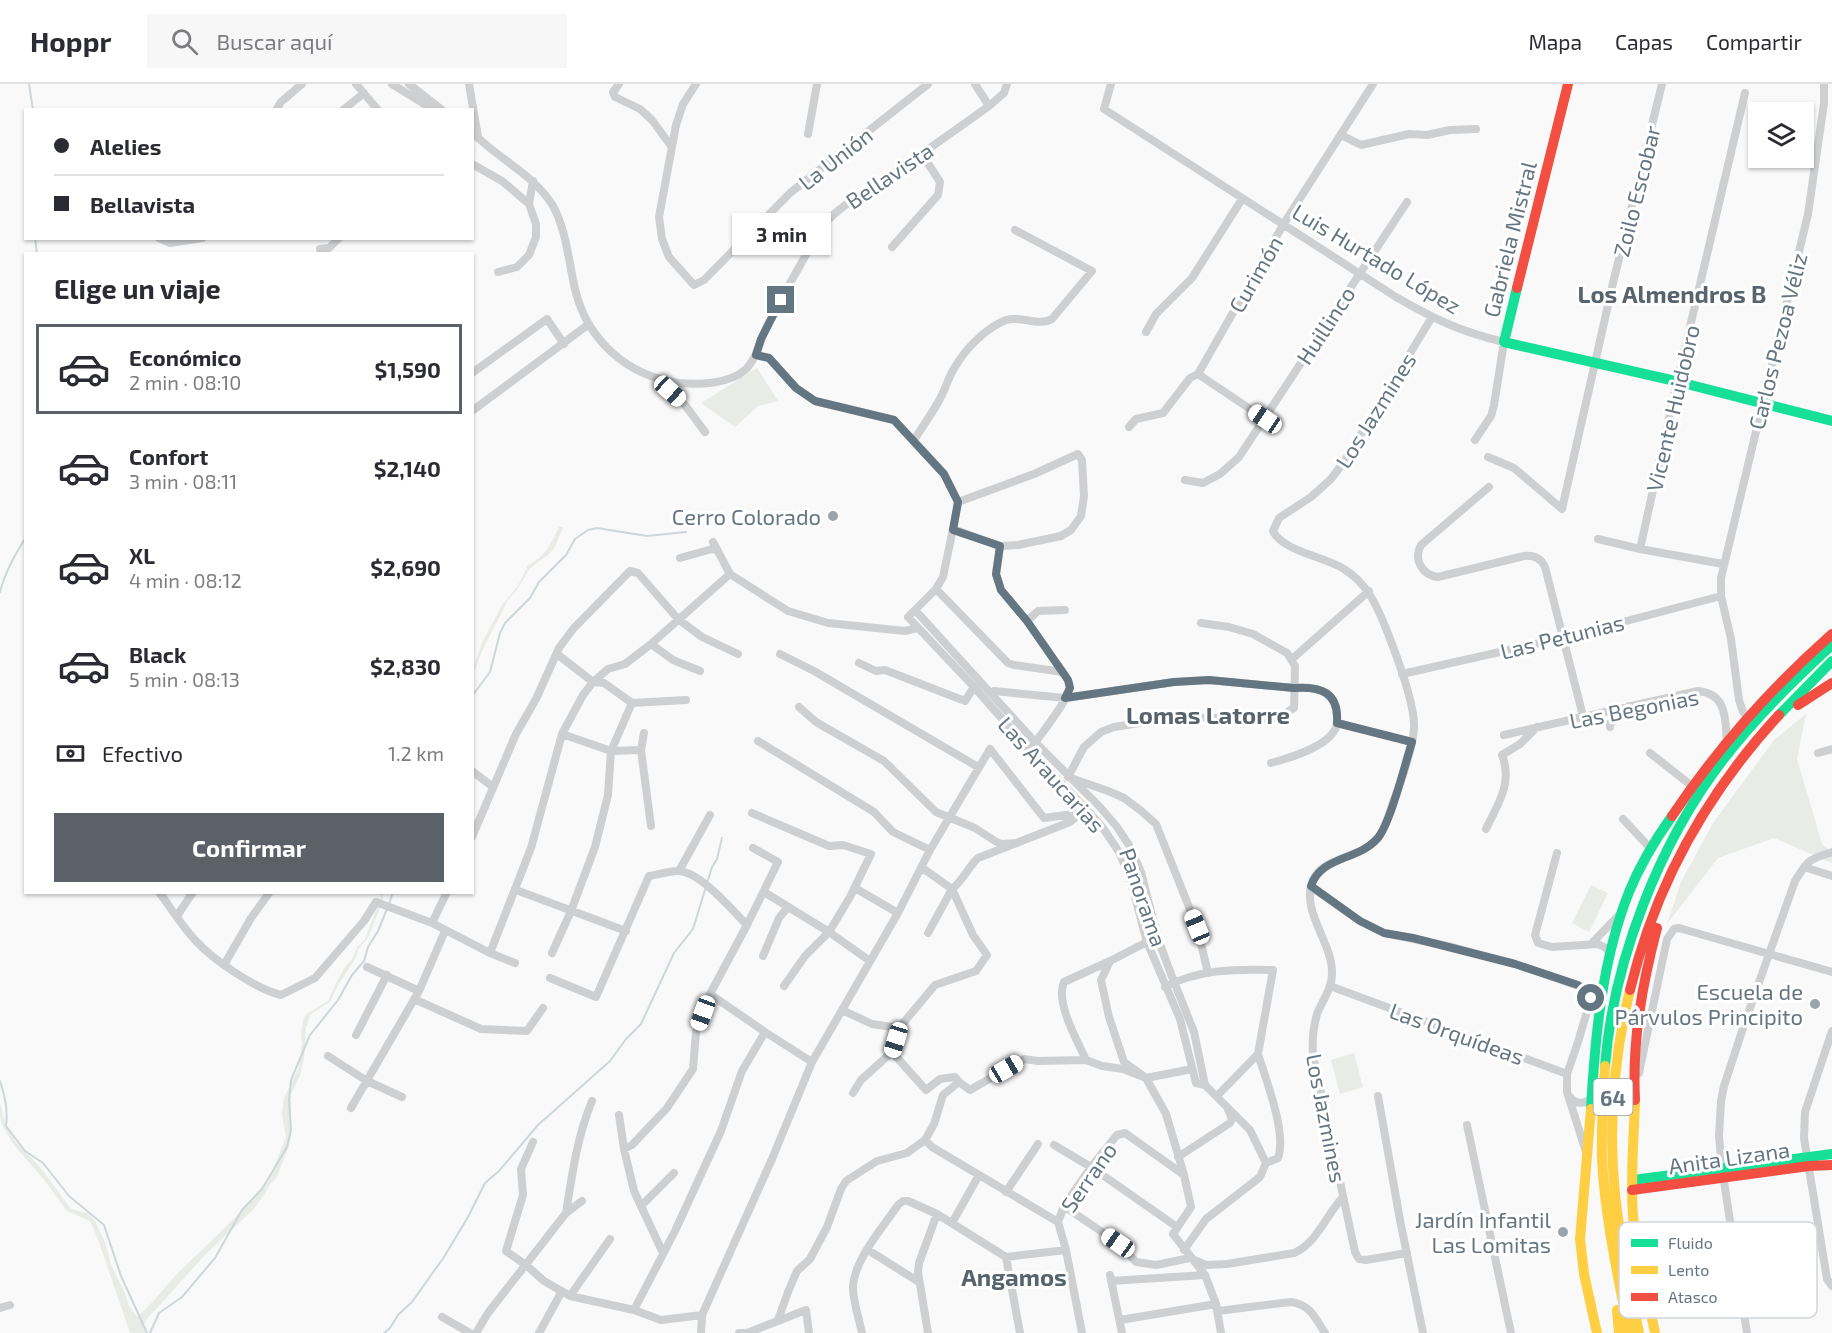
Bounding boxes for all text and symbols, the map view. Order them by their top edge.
search box [147,14,567,68]
text: Hoppr [30,24,111,58]
icon: search [168,25,201,58]
text: Buscar aquí [216,28,333,54]
text: Mapa [1528,29,1582,54]
text: Capas [1615,29,1673,54]
text: Compartir [1706,29,1802,54]
map controls [1748,102,1814,168]
button: layers [1748,102,1814,168]
street label: La Unión [793,121,877,195]
street label: Zoilo Escobar [1607,123,1665,259]
text: Alelies [90,133,161,159]
street label: Bellavista [841,136,937,214]
street label: Gabriela Mistral [1477,158,1541,320]
text: Bellavista [90,191,195,217]
street label: Luis Hurtado López [1288,198,1466,318]
callout: 3 min [732,213,830,255]
text: 3 min [756,222,807,246]
street label: Curimón [1223,231,1287,317]
street label: Carlos Pezoa Véliz [1742,250,1812,432]
text: Elige un viaje [54,272,221,304]
district label: Los Almendros B [1578,279,1766,308]
street label: Huillinco [1290,281,1360,369]
route end [767,286,794,313]
street label: Vicente Huidobro [1640,322,1704,494]
icon: car [57,342,111,396]
text: Económico [129,344,241,370]
street label: Los Jazmines [1329,348,1421,472]
text: $1,590 [374,356,441,382]
text: 2 min · 08:10 [129,370,241,394]
car [651,372,689,410]
car [1245,401,1285,437]
icon: car [57,441,111,495]
text: Confort [129,443,208,469]
text: $2,140 [374,455,441,481]
text: 3 min · 08:11 [129,469,237,493]
place label: Cerro Colorado [672,503,821,529]
marker: Cerro Colorado [826,509,840,523]
icon: car [57,540,111,594]
text: XL [129,542,155,568]
text: $2,690 [370,554,441,580]
text: 4 min · 08:12 [129,568,242,592]
street label: Las Petunias [1497,608,1627,664]
icon: car [57,639,111,693]
text: Black [129,641,186,667]
text: $2,830 [370,653,441,679]
text: 5 min · 08:13 [129,667,240,691]
street label: Las Begonias [1567,683,1701,733]
district label: Lomas Latorre [1126,700,1290,729]
street label: Las Araucarias [993,711,1111,837]
icon: cash [54,737,87,770]
text: Efectivo [102,740,183,766]
text: 1.2 km [388,741,444,765]
button: Confirmar [54,813,444,882]
street label: Panorama [1115,844,1173,950]
car [1182,907,1212,947]
place label: Escuela de Párvulos Principito [1615,978,1803,1029]
route start [1577,984,1604,1011]
car [688,993,718,1033]
street label: Las Orquídeas [1386,997,1528,1069]
marker: Escuela de Párvulos Principito [1808,997,1822,1011]
car [882,1020,910,1060]
street label: Los Jazmines [1302,1051,1352,1185]
car [986,1052,1026,1086]
road number: 64 [1594,1079,1632,1115]
street label: Anita Lizana [1667,1136,1791,1178]
street label: Serrano [1055,1137,1121,1217]
place label: Jardín Infantil Las Lomitas [1415,1206,1551,1257]
legend [1619,1222,1817,1318]
car [1098,1225,1138,1261]
marker: Jardín Infantil Las Lomitas [1556,1225,1570,1239]
text: Fluido [1668,1233,1713,1252]
text: Lento [1668,1260,1709,1279]
district label: Angamos [961,1262,1067,1291]
text: Atasco [1668,1287,1718,1306]

